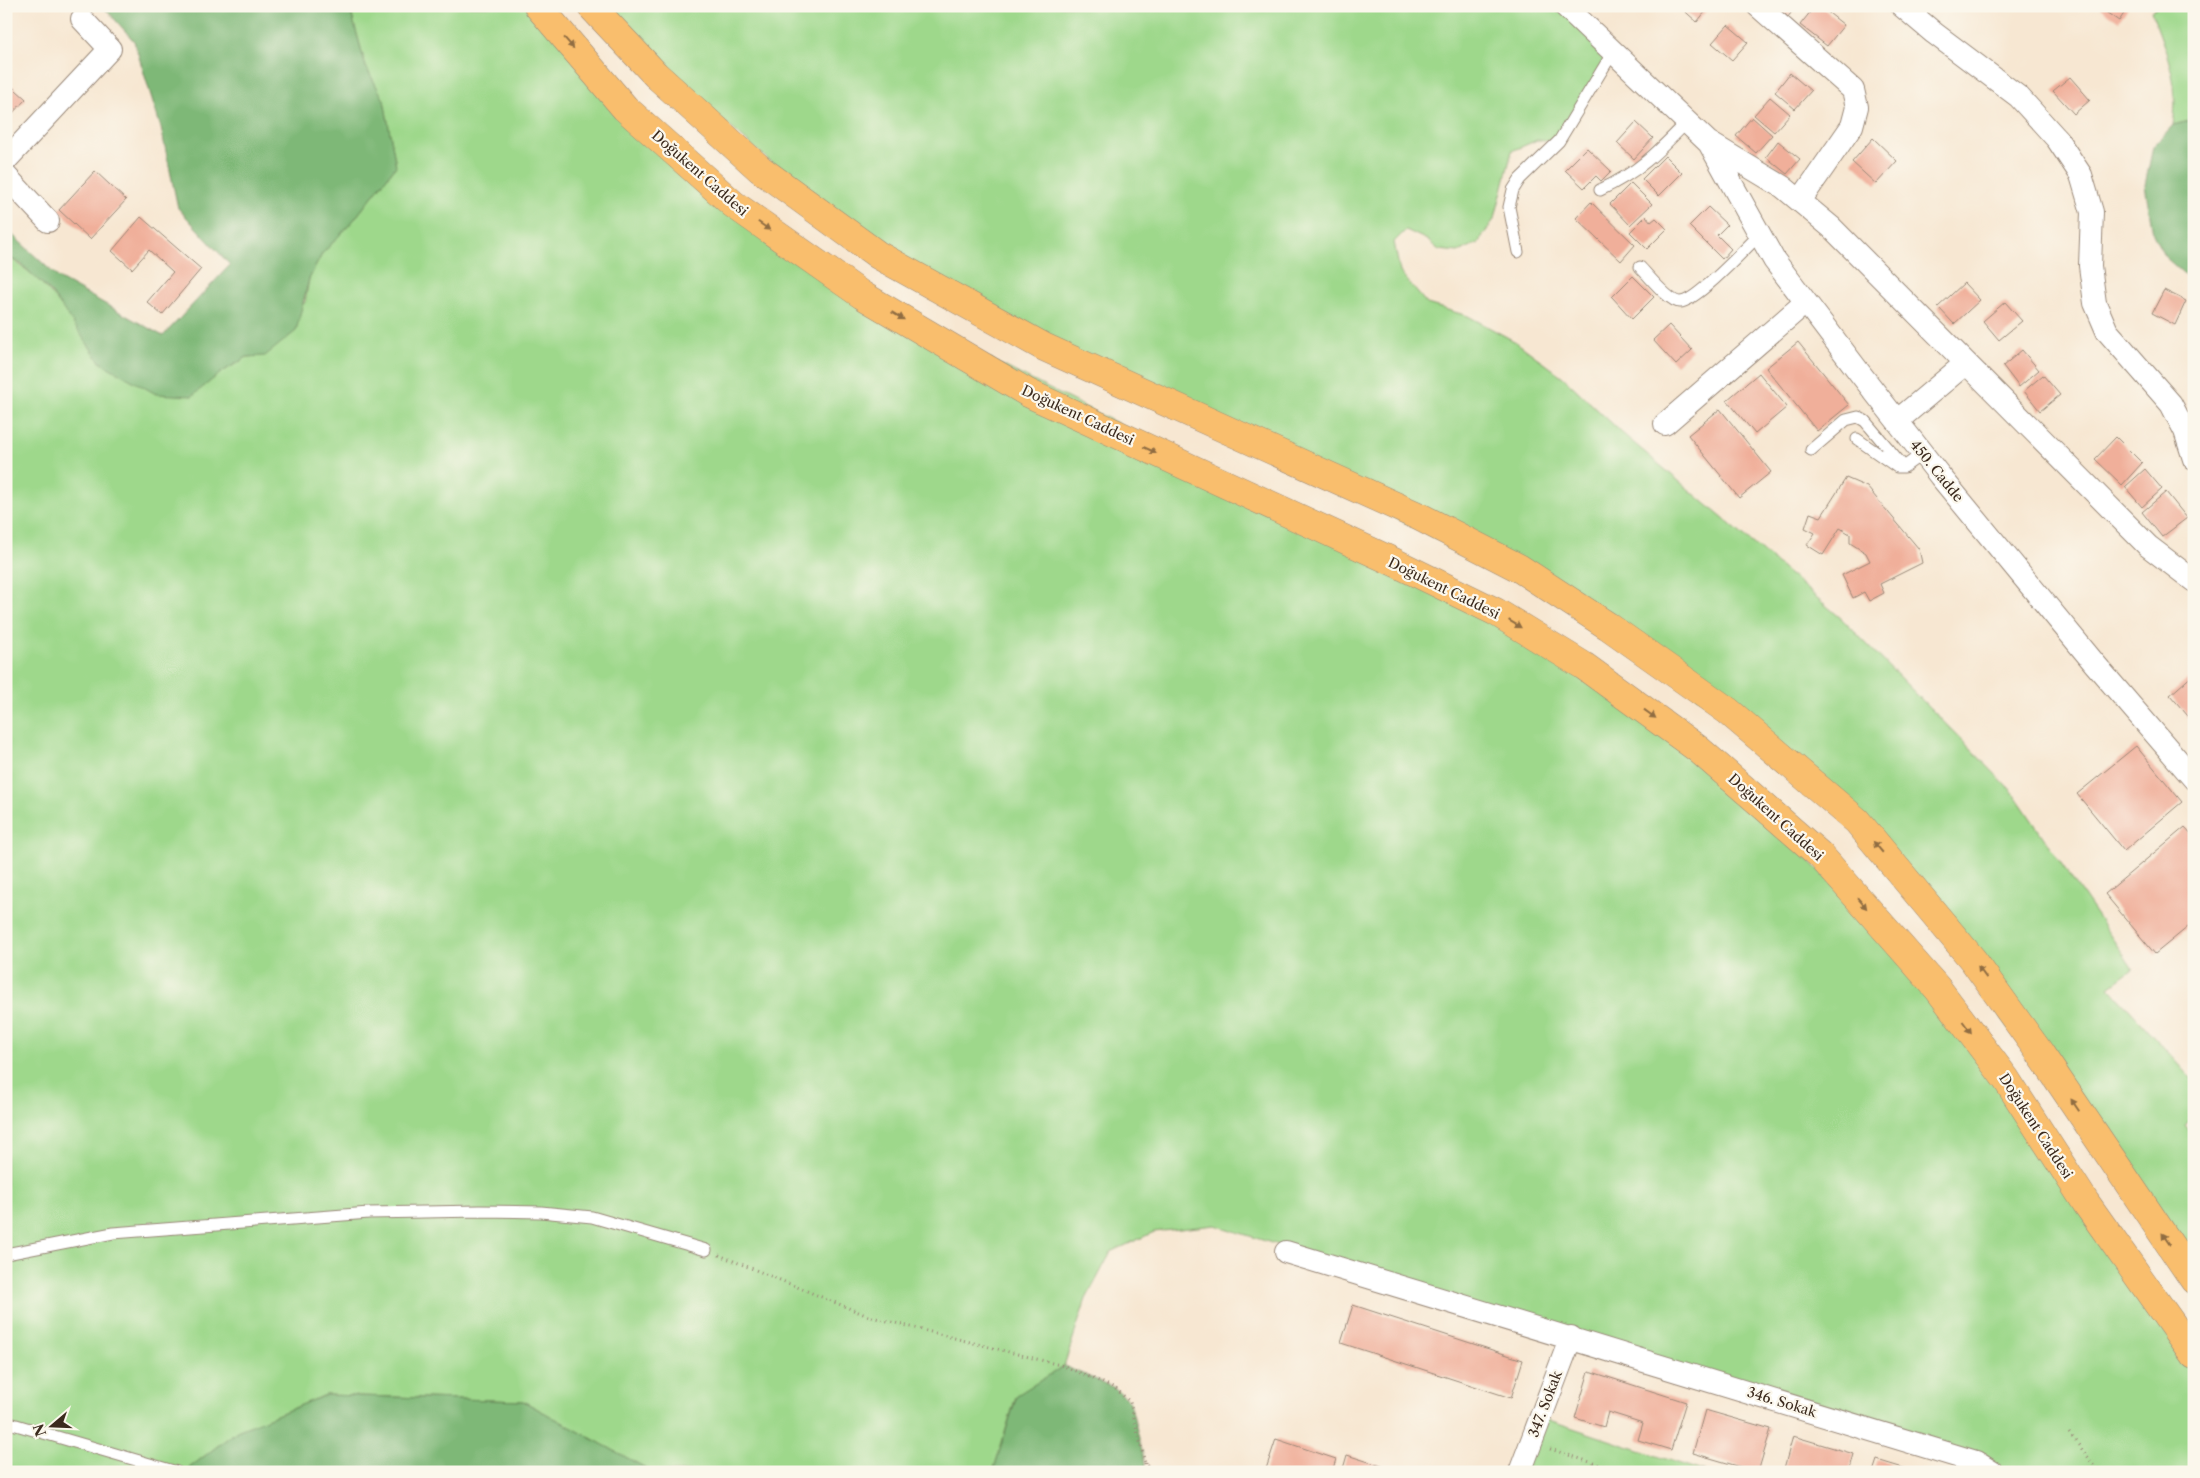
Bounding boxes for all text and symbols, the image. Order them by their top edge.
one-way arrow [564,37,575,50]
street label: Doğukent Caddesi [648,126,752,220]
one-way arrow [757,221,770,231]
one-way arrow [892,312,905,321]
street label: Doğukent Caddesi [1019,381,1137,449]
street label: 450. Cadde [1906,436,1968,506]
one-way arrow [1143,446,1157,454]
street label: Doğukent Caddesi [1385,553,1503,623]
one-way arrow [1509,620,1522,629]
one-way arrow [1643,709,1657,719]
street label: Doğukent Caddesi [1725,769,1827,865]
one-way arrow [1873,840,1884,853]
one-way arrow [1857,896,1868,909]
one-way arrow [1976,966,1987,979]
one-way arrow [1962,1020,1972,1034]
street label: Doğukent Caddesi [1995,1070,2077,1182]
one-way arrow [2070,1098,2080,1112]
one-way arrow [2161,1233,2171,1246]
street label: 347. Sokak [1524,1367,1566,1440]
street label: 346. Sokak [1745,1383,1820,1421]
north arrow [28,1400,78,1450]
text: N [29,1422,50,1439]

